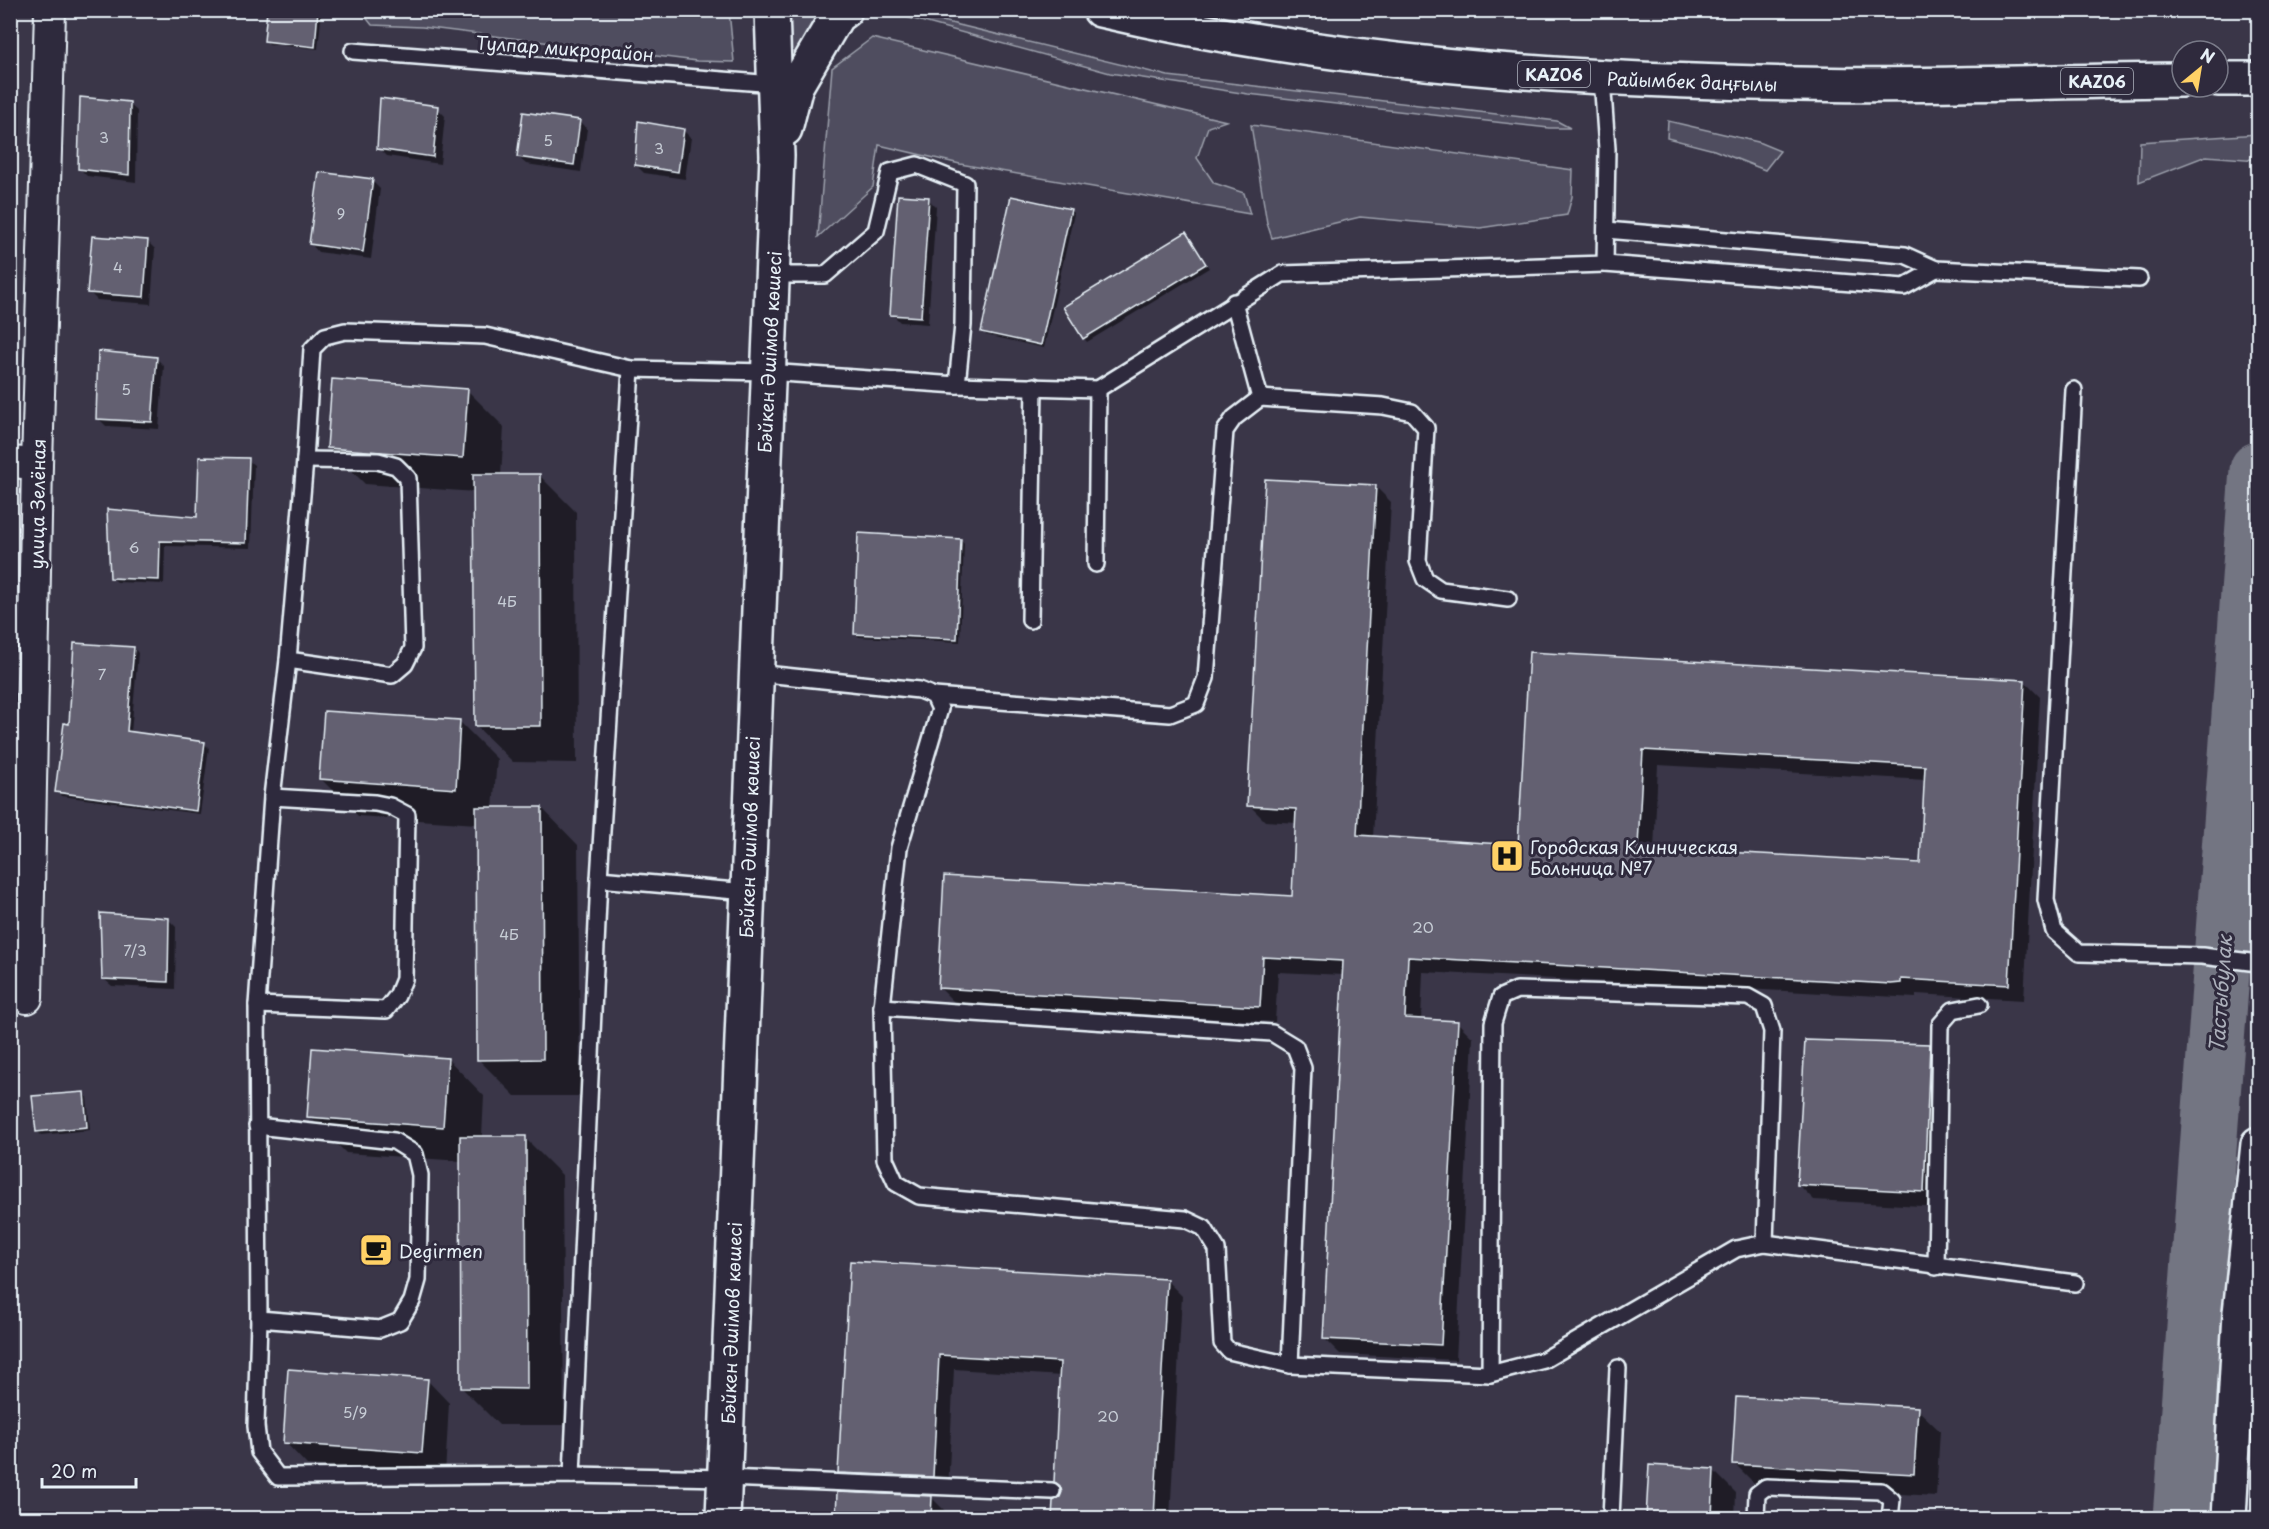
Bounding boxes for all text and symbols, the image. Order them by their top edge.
street label: Тулпар микрорайон [475,28,655,68]
north arrow [2170,39,2230,99]
text: N [2197,42,2219,69]
road number: KАZ06 [1518,61,1590,87]
street label: Райымбек даңғылы [1606,65,1778,97]
road number: KАZ06 [2061,68,2133,94]
house number: 3 [99,125,109,148]
house number: 5 [543,128,553,151]
house number: 3 [654,136,664,159]
house number: 9 [337,201,345,224]
street label: Бәйкен Әшімов көшесі [750,250,788,454]
house number: 4 [113,255,123,278]
house number: 5 [121,377,131,400]
street label: улица Зелёная [22,438,52,570]
house number: 6 [129,535,139,558]
house number: 4Б [497,589,517,612]
house number: 7 [98,662,107,685]
street label: Бәйкен Әшімов көшесі [732,735,766,939]
place label: Городская Клиническая Больница №7 [1530,833,1738,881]
hospital icon: Городская Клиническая Больница №7 [1489,838,1525,874]
house number: 20 [1412,915,1434,938]
house number: 4Б [499,922,519,945]
water label: Тастыбулак [2201,932,2239,1054]
house number: 7/3 [123,938,147,961]
street label: Бәйкен Әшімов көшесі [714,1221,748,1425]
cafe icon: Degirmen [358,1232,394,1268]
place label: Degirmen [399,1237,483,1264]
house number: 5/9 [343,1400,367,1423]
house number: 20 [1097,1404,1119,1427]
scale bar [42,1451,136,1489]
text: 20 m [51,1457,97,1484]

